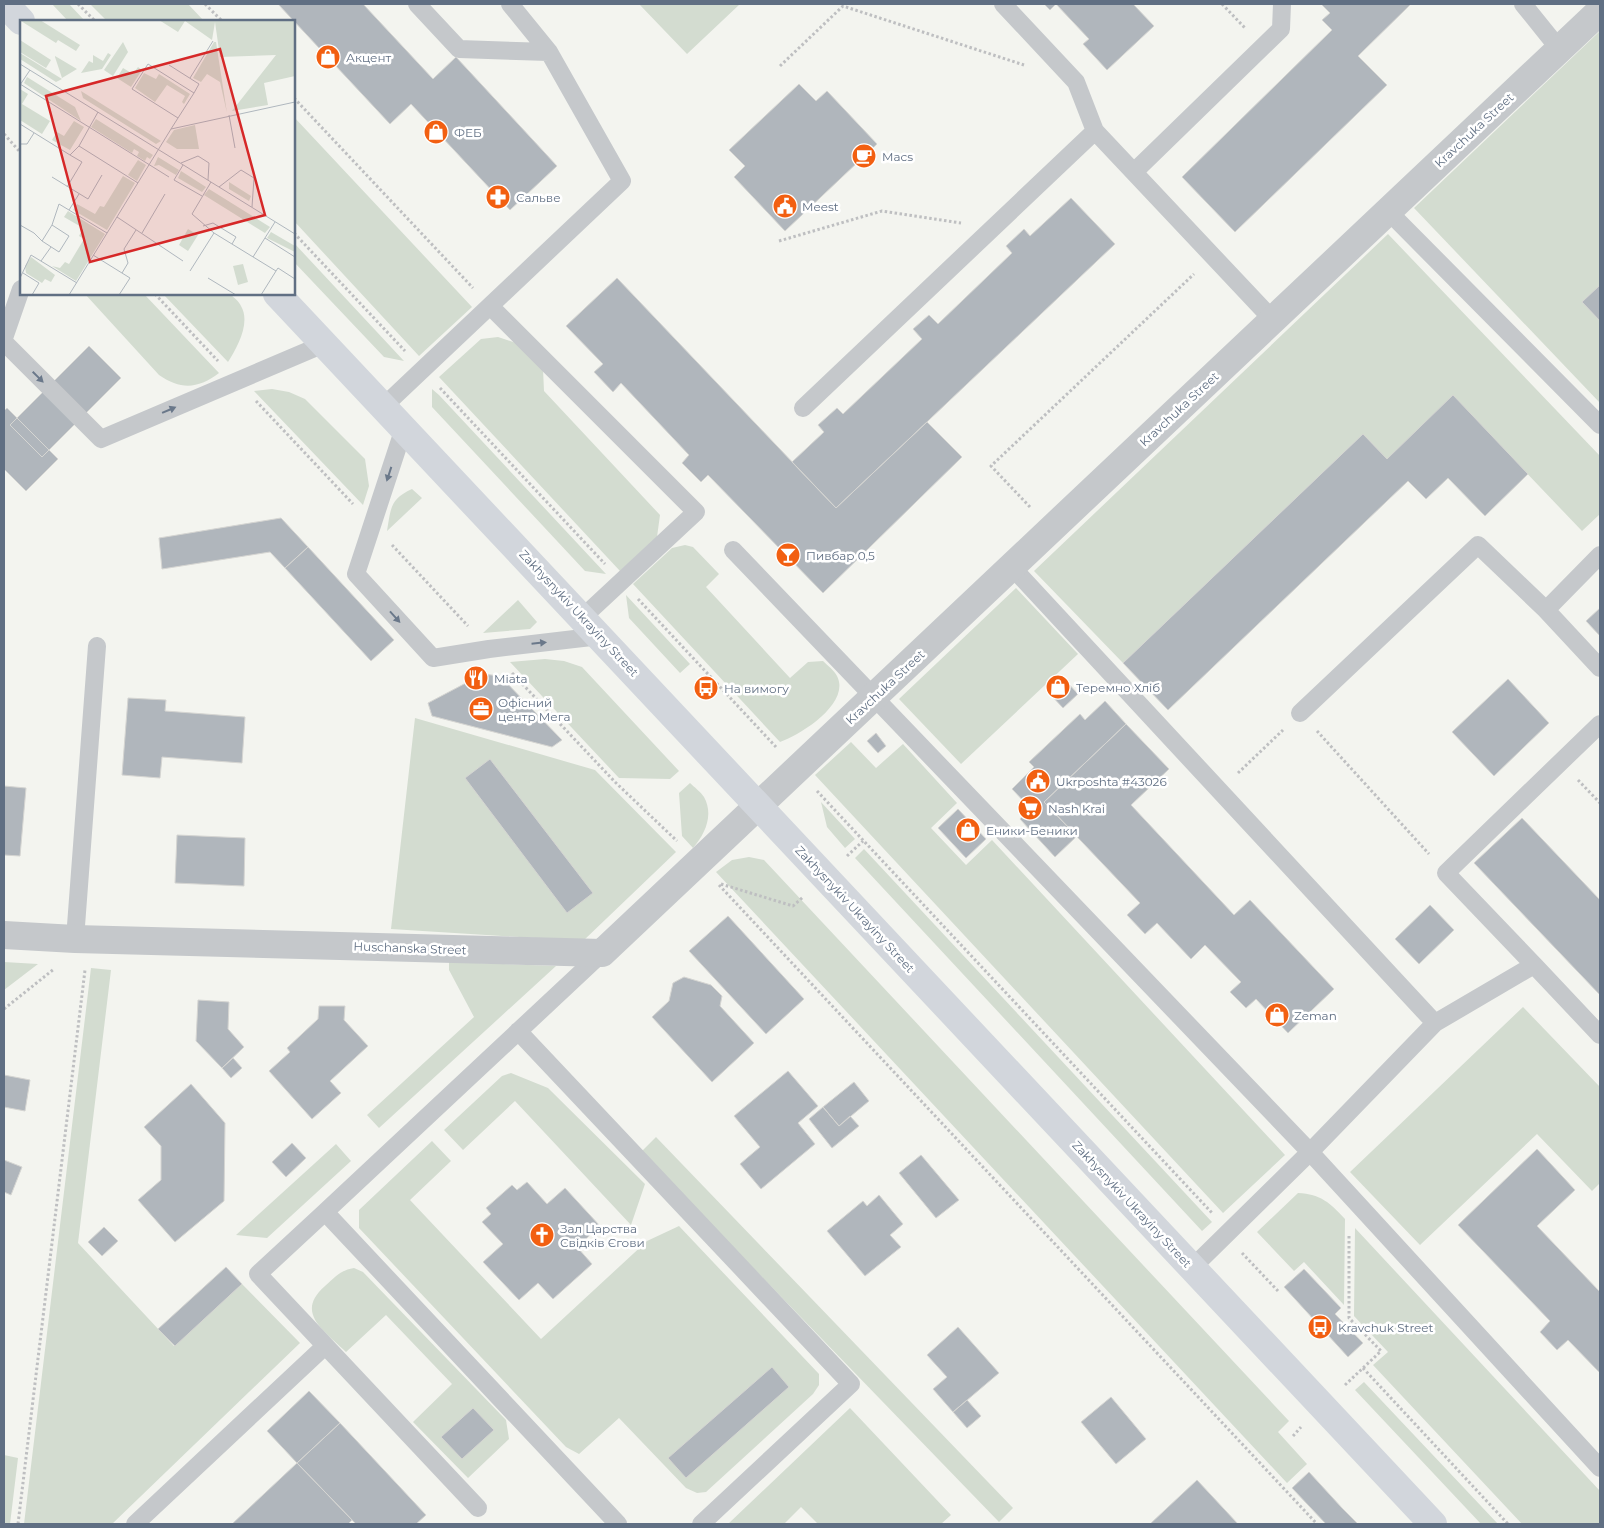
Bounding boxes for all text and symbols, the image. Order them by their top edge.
inset map [20,20,295,295]
shop icon: Акцент [315,44,341,70]
place label: Акцент [346,50,392,65]
street label: Kravchuka Street [1431,90,1517,170]
shop icon: ФЕБ [423,119,449,145]
place label: ФЕБ [454,125,482,140]
cafe icon: Macs [851,143,877,169]
place label: Macs [882,149,913,164]
pharmacy icon: Сальве [485,184,511,210]
place label: Сальве [516,190,561,205]
public building icon: Meest [772,193,798,219]
place label: Meest [802,199,839,214]
street label: Kravchuka Street [1136,369,1222,449]
one-way arrow [32,371,44,383]
one-way arrow [162,406,177,414]
one-way arrow [385,467,392,482]
bar icon: Пивбар 0,5 [775,542,801,568]
street label: Zakhysnykiv Ukrayiny Street [516,546,642,680]
place label: Пивбар 0,5 [806,548,875,563]
one-way arrow [390,610,401,623]
one-way arrow [531,639,547,647]
street label: Kravchuka Street [842,647,928,727]
restaurant icon: Miata [463,665,489,691]
place label: Miata [494,671,527,686]
shop icon: Теремно Хліб [1045,674,1071,700]
bus stop icon: На вимогу [693,675,719,701]
place label: Теремно Хліб [1076,680,1160,695]
place label: На вимогу [724,681,789,696]
place label: Офісний центр Мега [498,695,570,724]
office icon: Офісний центр Мега [468,696,494,722]
public building icon: Ukrposhta #43026 [1025,768,1051,794]
place label: Ukrposhta #43026 [1056,774,1167,789]
supermarket icon: Nash Krai [1017,795,1043,821]
place label: Nash Krai [1048,801,1105,816]
shop icon: Еники-Беники [955,817,981,843]
place label: Еники-Беники [986,823,1078,838]
street label: Zakhysnykiv Ukrayiny Street [792,842,918,976]
street label: Huschanska Street [353,939,467,957]
shop icon: Zeman [1264,1002,1290,1028]
place label: Zeman [1294,1008,1337,1023]
street label: Zakhysnykiv Ukrayiny Street [1069,1137,1195,1271]
place label: Зал Царства Свідків Єгови [560,1221,645,1250]
church icon: Зал Царства Свідків Єгови [529,1222,555,1248]
bus stop icon: Kravchuk Street [1307,1314,1333,1340]
place label: Kravchuk Street [1338,1320,1434,1335]

